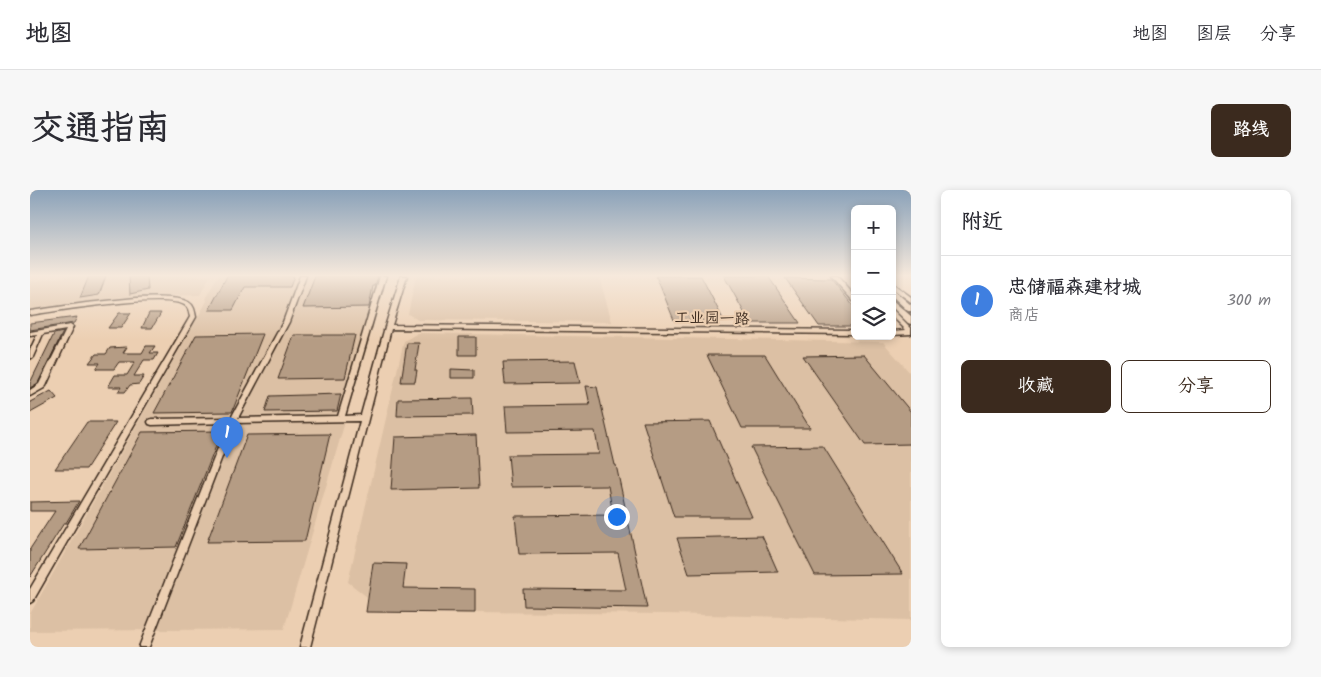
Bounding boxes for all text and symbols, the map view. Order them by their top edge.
text: 地图 [25,15,73,54]
text: 地图 [1132,20,1168,49]
text: 图层 [1196,20,1232,49]
text: 分享 [1260,20,1296,49]
text: 交通指南 [30,102,170,158]
button: 路线 [1211,104,1291,157]
map controls [851,205,896,340]
button: + [851,205,896,250]
text: 附近 [961,206,1003,239]
button: − [851,250,896,295]
text: 忠储福森建材城 [1008,273,1141,303]
text: 1 [975,288,979,313]
text: 300 m [1227,288,1271,313]
button: layers [851,295,896,340]
text: 商店 [1008,303,1040,328]
street label: 工业园一路 [674,306,750,332]
button: 收藏 [961,360,1111,413]
button: 分享 [1121,360,1271,413]
pin: 1 [211,417,243,458]
your location [604,504,630,530]

